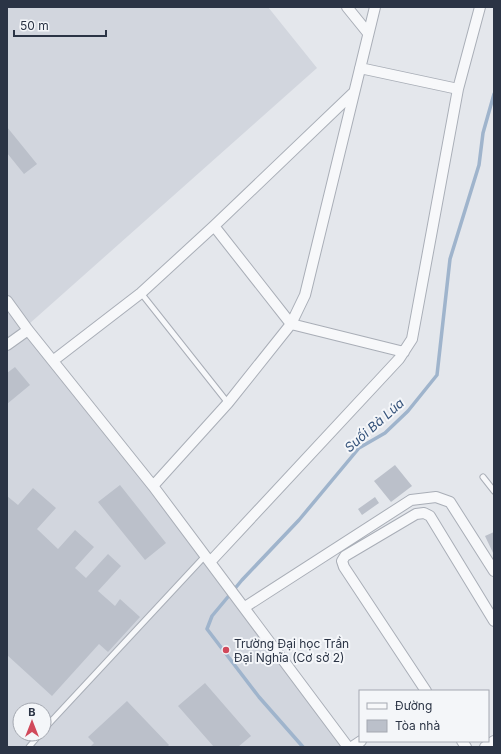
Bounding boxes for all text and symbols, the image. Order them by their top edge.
scale bar [14,12,106,38]
text: 50 m [20,18,49,33]
water label: Suối Bà Lúa [341,395,407,455]
place label: Trường Đại học Trần Đại Nghĩa (Cơ sở 2) [234,636,349,665]
marker: Trường Đại học Trần Đại Nghĩa (Cơ sở 2) [221,645,231,655]
legend [359,690,489,742]
text: Đường [395,698,432,713]
north arrow [12,702,52,742]
text: B [28,705,36,719]
text: Tòa nhà [395,718,440,733]

